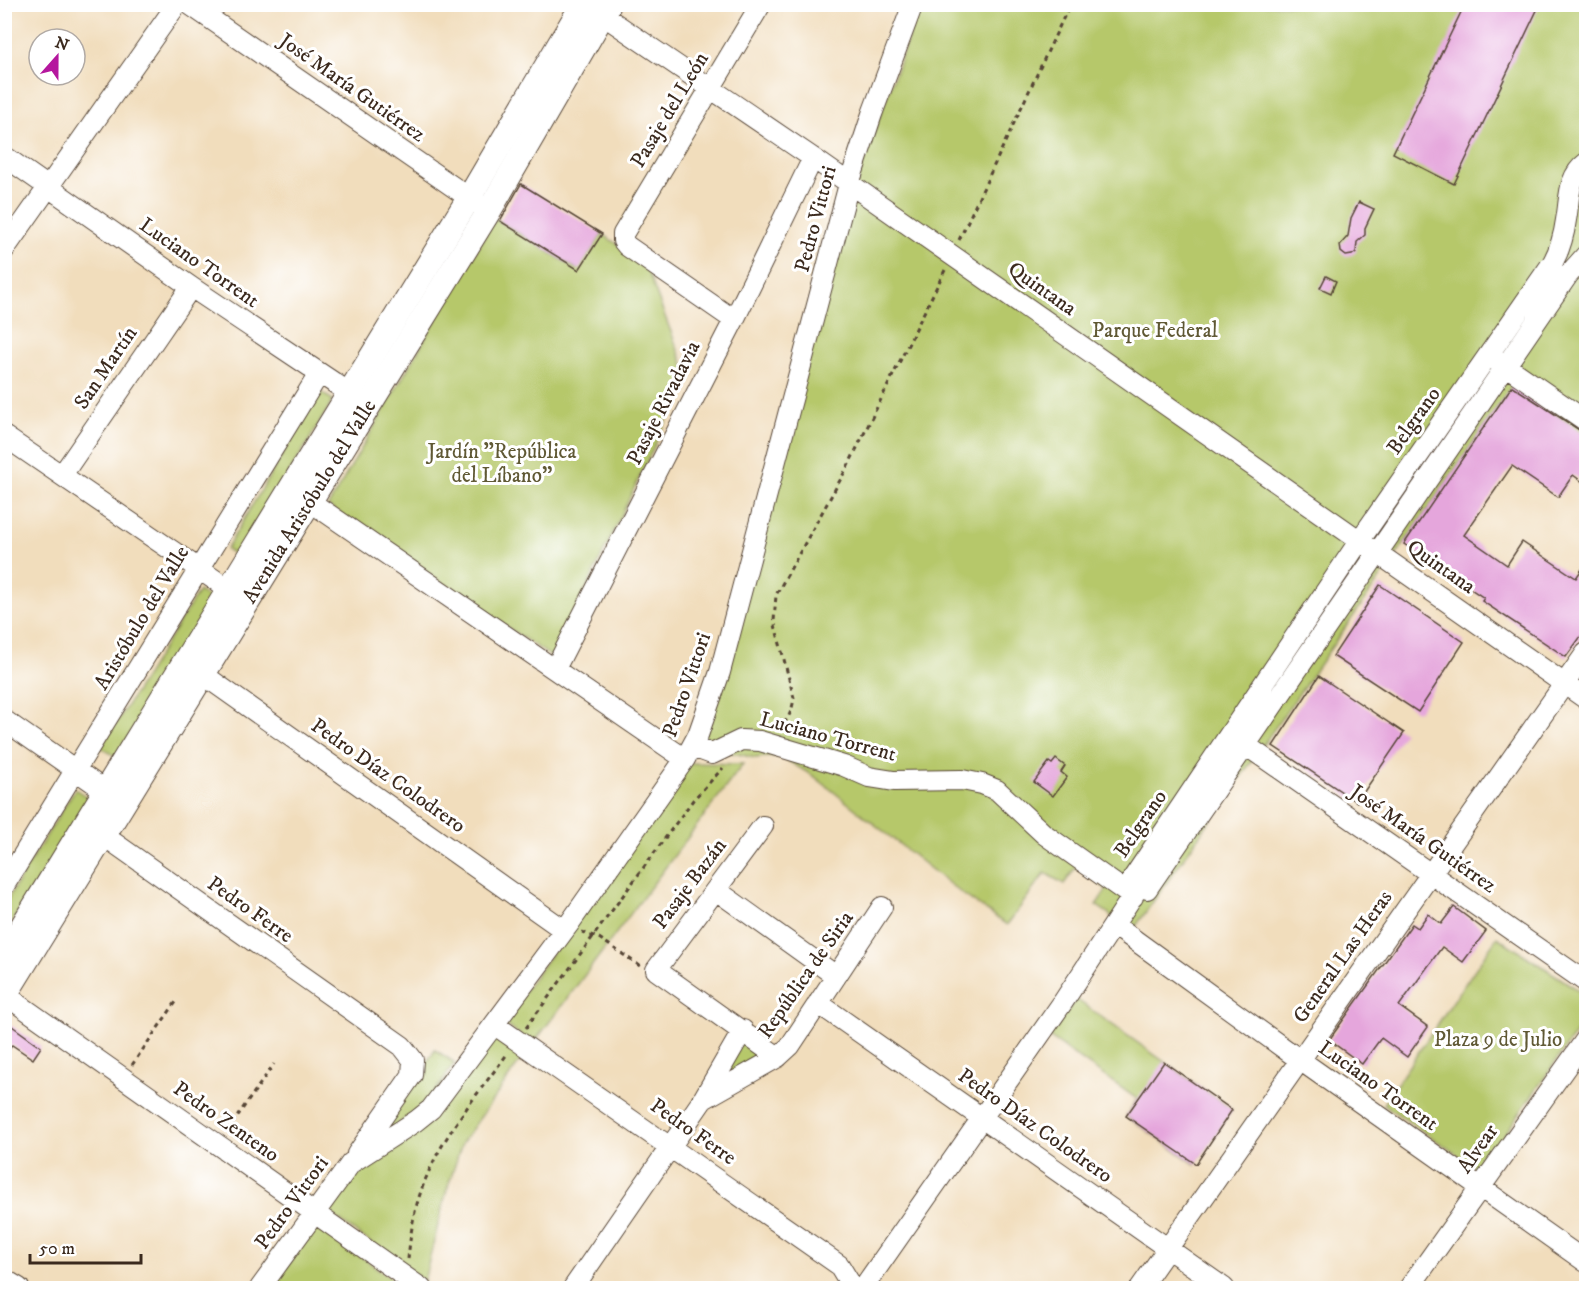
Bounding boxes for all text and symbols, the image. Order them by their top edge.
north arrow [27,27,87,87]
street label: José María Gutiérrez [272,27,430,148]
text: N [52,32,72,56]
street label: Pasaje del León [625,47,715,173]
street label: Pedro Vittori [789,163,843,275]
street label: Luciano Torrent [134,212,264,314]
street label: Quintana [1003,256,1081,322]
park label: Parque Federal [1092,318,1219,344]
street label: San Martín [69,322,143,414]
street label: Pasaje Rivadavia [622,337,706,469]
street label: Belgrano [1381,382,1447,460]
street label: Avenida Aristóbulo del Valle [237,395,383,609]
park label: Jardín "República del Líbano" [425,439,577,489]
street label: Quintana [1402,534,1480,600]
street label: Aristóbulo del Valle [89,541,195,695]
street label: Pedro Vittori [657,629,717,741]
street label: Luciano Torrent [757,706,899,768]
street label: Pedro Díaz Colodrero [306,713,470,839]
street label: José María Gutiérrez [1343,778,1501,899]
street label: Belgrano [1109,785,1173,863]
street label: Pasaje Bazán [648,834,732,934]
street label: Pedro Ferre [202,871,298,949]
street label: General Las Heras [1288,886,1398,1028]
street label: República de Siria [752,906,860,1044]
park label: Plaza 9 de Julio [1434,1027,1562,1053]
street label: Luciano Torrent [1313,1035,1443,1137]
street label: Pedro Díaz Colodrero [953,1063,1117,1189]
street label: Pedro Zenteno [168,1076,284,1168]
street label: Pedro Ferre [645,1093,741,1171]
street label: Alvear [1452,1119,1504,1179]
street label: Pedro Vittori [249,1151,335,1255]
scale bar [30,1227,141,1265]
text: 50 m [39,1238,75,1260]

